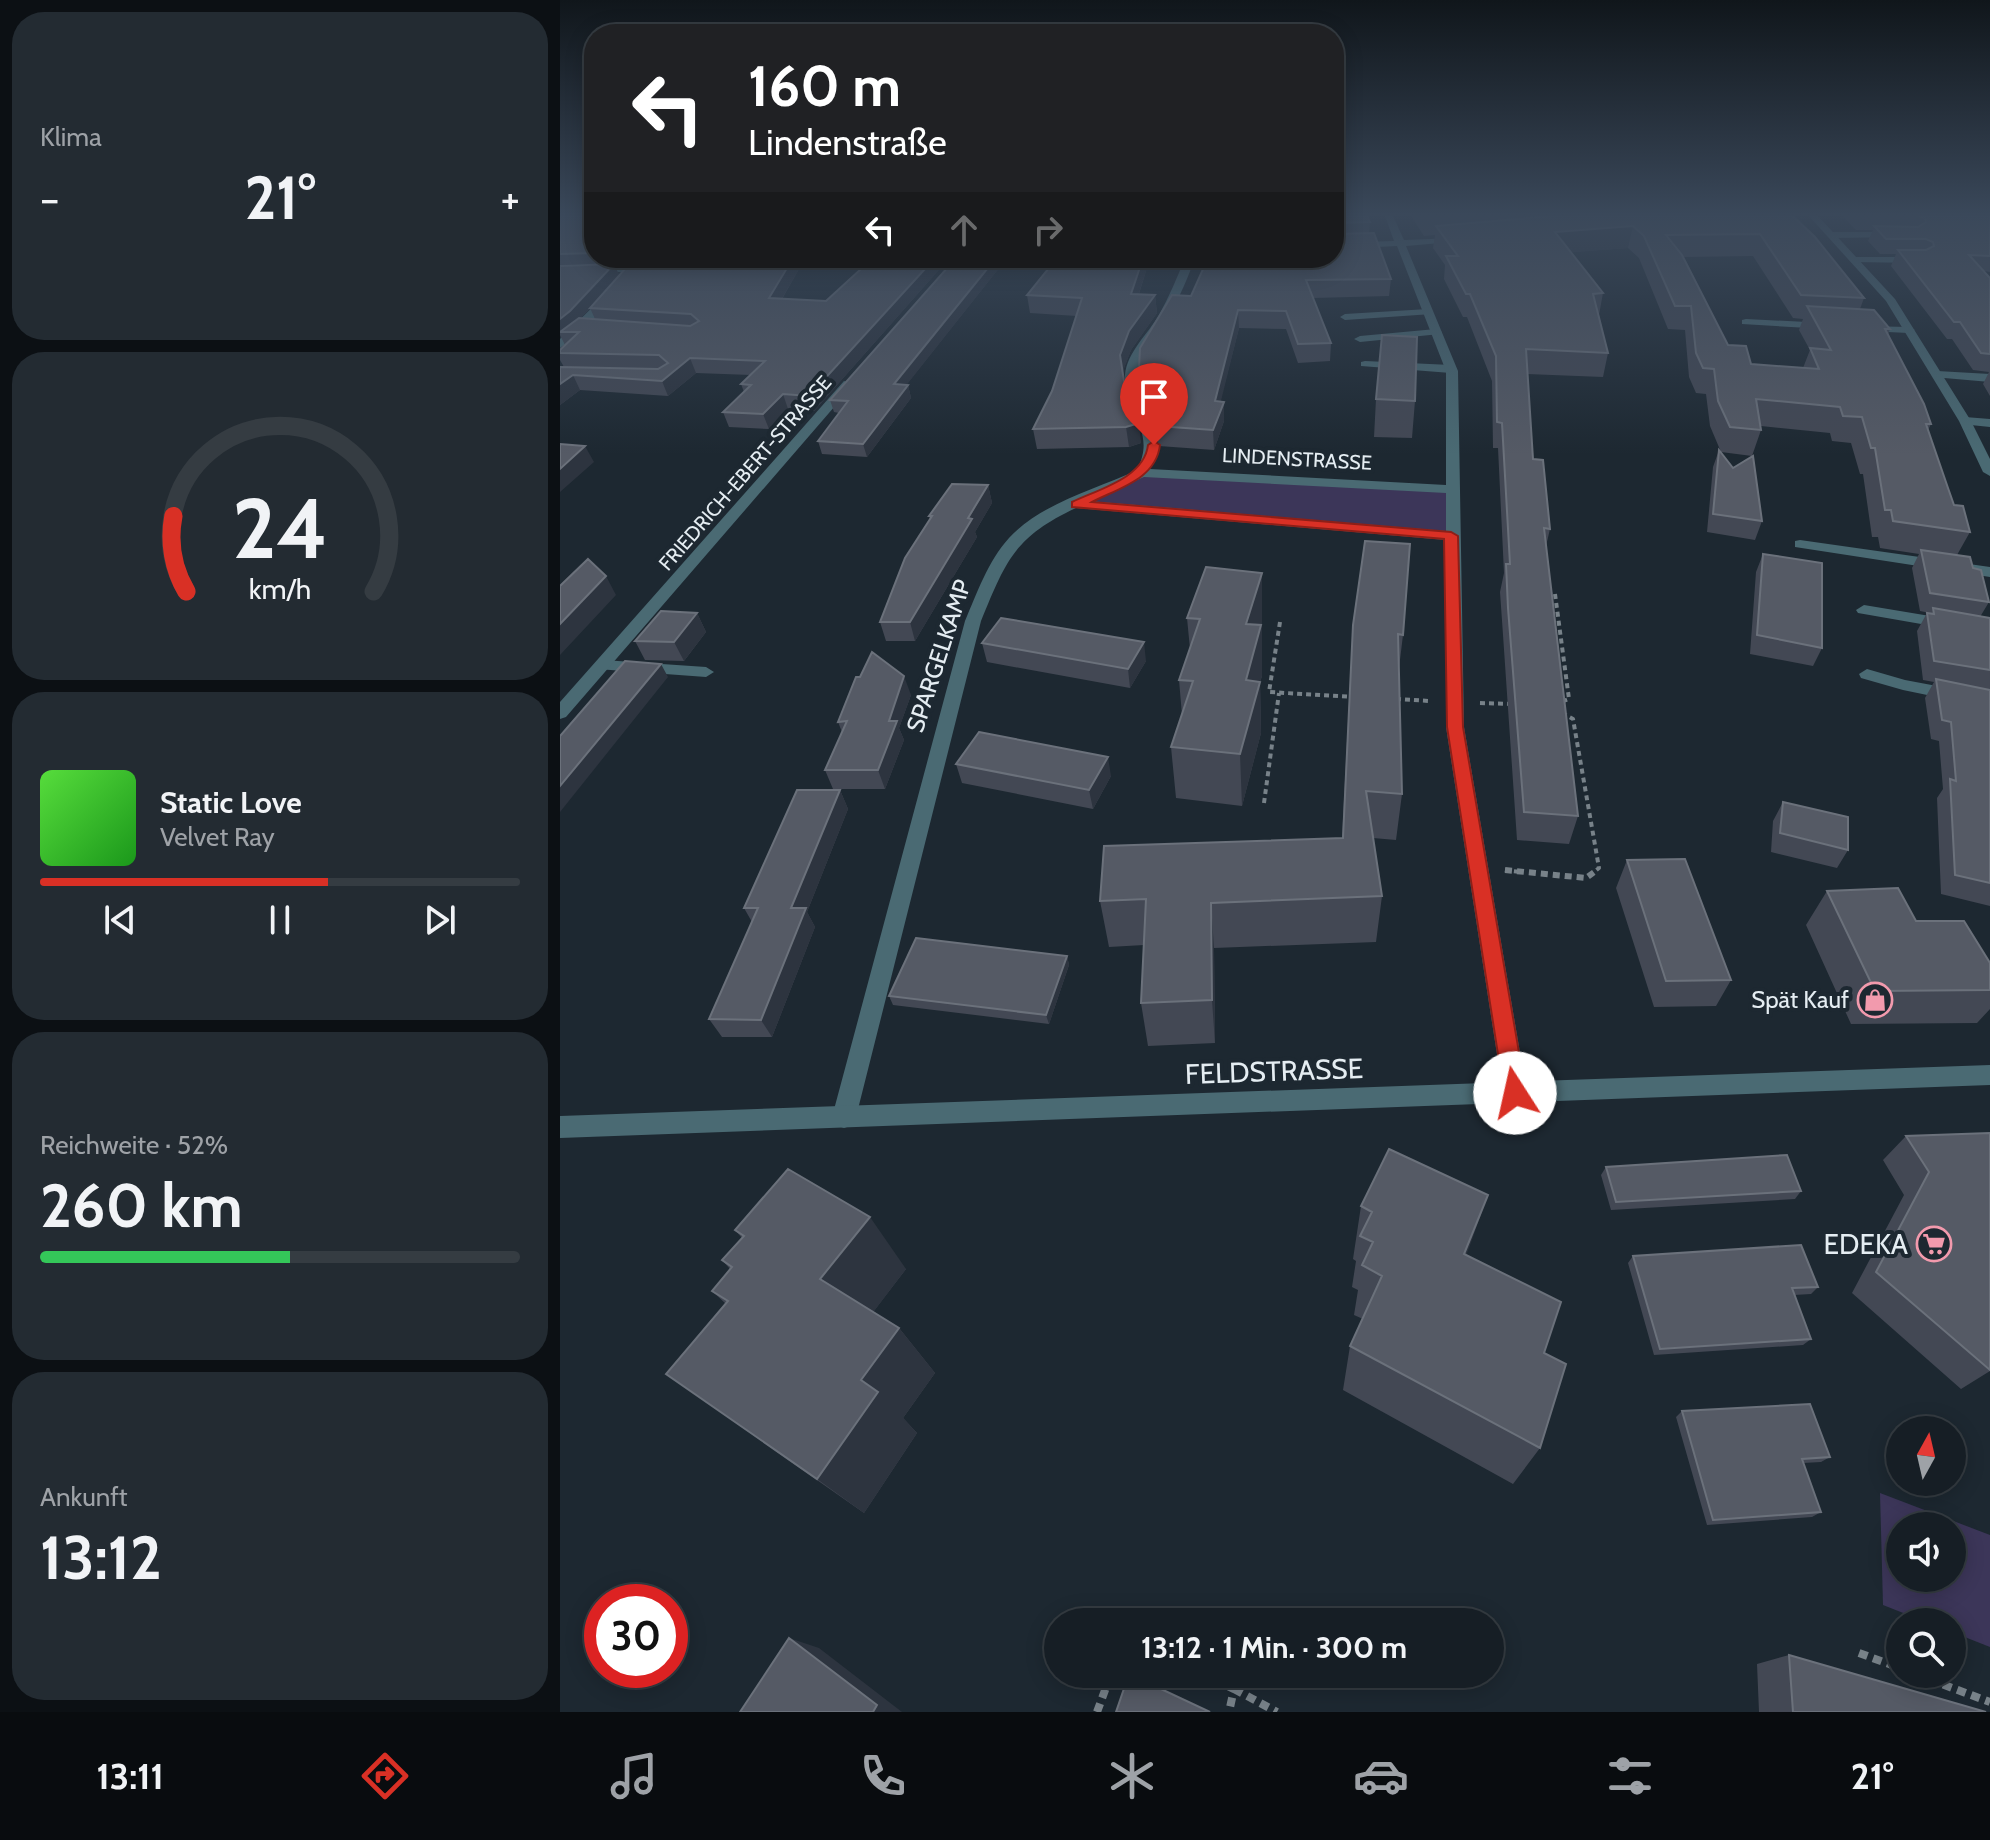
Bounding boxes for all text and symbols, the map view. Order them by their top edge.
text: 160 m [748,52,901,120]
icon: left [616,56,720,160]
text: Lindenstraße [748,120,947,164]
text: Klima [40,121,102,153]
text: 21° [244,161,316,234]
text: − [40,172,59,225]
text: + [501,172,520,225]
icon: left [858,208,902,252]
icon: ahead [942,208,986,252]
icon: right [1026,208,1070,252]
pin [1120,363,1188,445]
street label: FRIEDRICH-EBERT-STRASSE [654,371,836,575]
icon: arrive [1132,375,1176,419]
street label: LINDENSTRASSE [1221,443,1373,475]
text: 24 [232,478,328,579]
text: km/h [249,571,311,606]
street label: SPARGELKAMP [900,576,977,736]
text: Static Love [160,784,302,821]
text: Velvet Ray [160,821,275,853]
icon: previous [98,898,142,942]
icon: pause [258,898,302,942]
icon: next [418,898,462,942]
shop icon: Spät Kauf [1856,981,1894,1019]
place label: Spät Kauf [1751,985,1849,1014]
street label: FELDSTRASSE [1184,1051,1364,1091]
position arrow [1473,1051,1557,1135]
text: Reichweite · 52% [40,1129,228,1161]
text: 260 km [40,1169,243,1242]
supermarket icon: EDEKA [1915,1225,1953,1263]
place label: EDEKA [1824,1227,1909,1261]
north arrow [1886,1416,1966,1496]
map controls [1886,1416,1966,1688]
text: Ankunft [40,1481,128,1513]
button: sound [1886,1512,1966,1592]
text: 13:12 [40,1521,162,1594]
speed limit sign: 30 [584,1584,688,1688]
button: search [1886,1608,1966,1688]
text: 13:12 · 1 Min. · 300 m [1141,1629,1407,1666]
icon: directions [357,1748,413,1804]
icon: music [606,1748,662,1804]
icon: phone [855,1748,911,1804]
icon: climate [1104,1748,1160,1804]
icon: car [1353,1748,1409,1804]
icon: filters [1602,1748,1658,1804]
text: 13:11 [97,1754,164,1798]
text: 21° [1851,1754,1893,1798]

